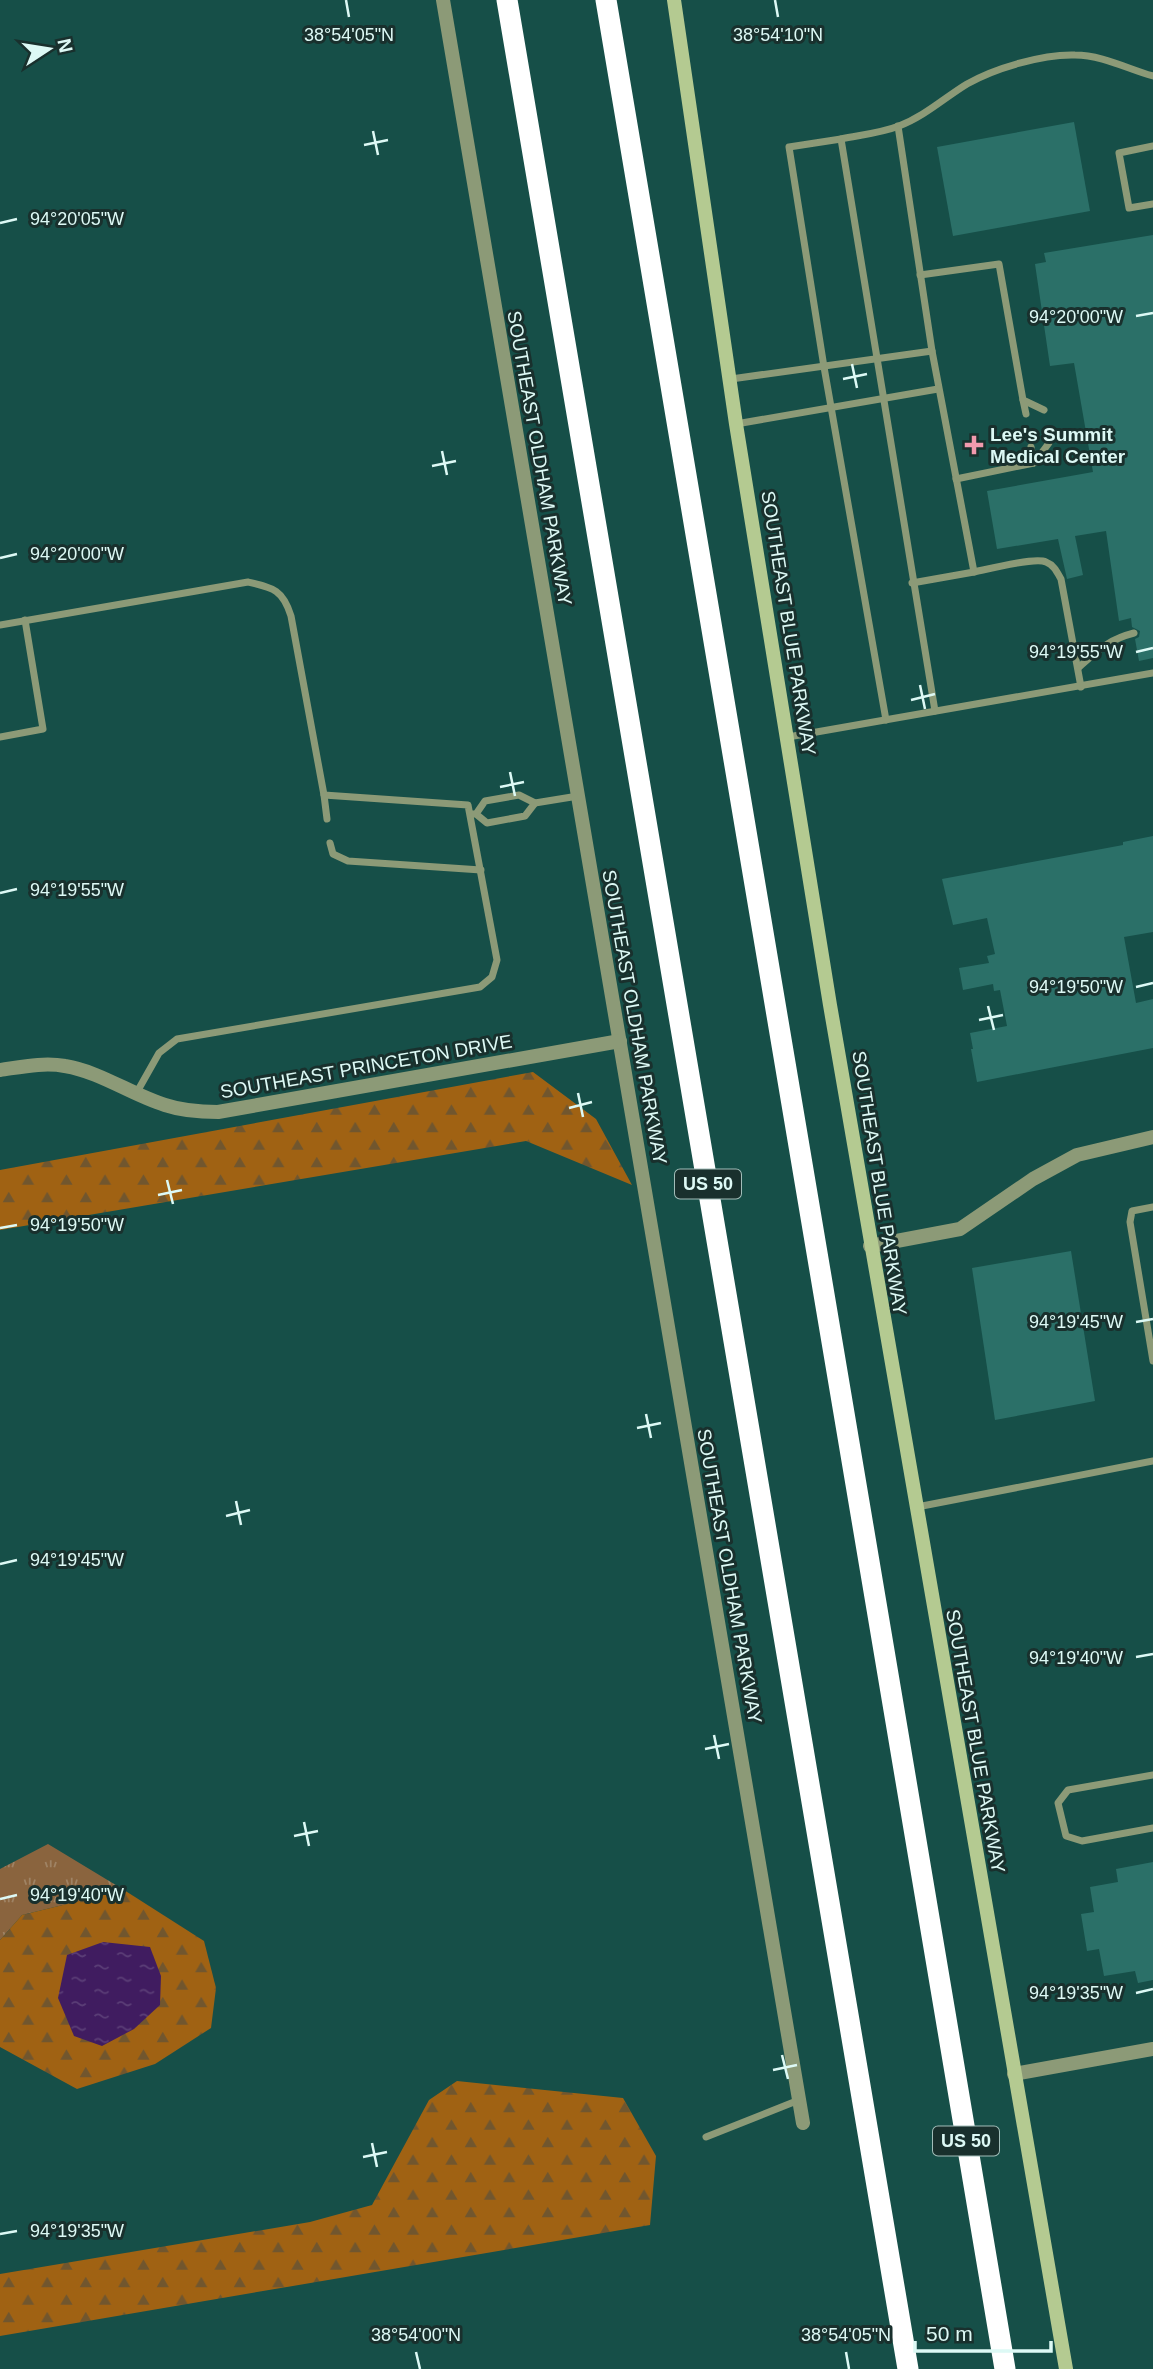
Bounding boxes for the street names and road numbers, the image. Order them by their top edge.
street label: SOUTHEAST OLDHAM PARKWAY [503,309,576,608]
street label: SOUTHEAST BLUE PARKWAY [757,489,820,757]
street label: SOUTHEAST OLDHAM PARKWAY [598,868,671,1167]
street label: SOUTHEAST PRINCETON DRIVE [219,1030,514,1103]
street label: SOUTHEAST BLUE PARKWAY [848,1049,911,1317]
road number: US 50 [675,1170,741,1198]
street label: SOUTHEAST OLDHAM PARKWAY [693,1427,766,1726]
street label: SOUTHEAST BLUE PARKWAY [942,1608,1009,1875]
road number: US 50 [933,2126,999,2155]

